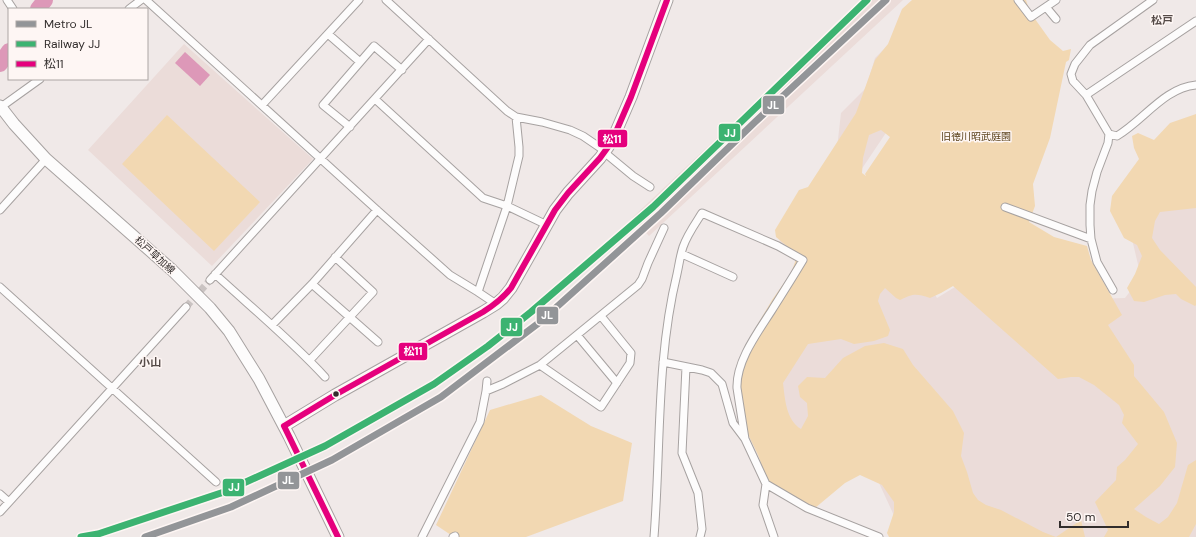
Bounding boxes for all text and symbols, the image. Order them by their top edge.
legend [8,8,148,80]
district label: 松戸 [1151,13,1173,27]
text: Metro JL [44,16,92,32]
text: Railway JJ [44,36,100,52]
text: 松11 [44,56,64,72]
line badge: JL [762,95,785,115]
text: JL [767,98,779,112]
line badge: JJ [718,123,741,142]
text: JJ [724,126,736,140]
line badge: 松11 [597,129,628,148]
park label: 旧徳川昭武庭園 [941,130,1011,143]
text: 松11 [602,132,622,146]
street label: 松戸草加線 [132,233,178,277]
line badge: JL [536,306,559,325]
text: JL [541,308,553,322]
line badge: JJ [500,317,523,337]
text: JJ [506,320,518,334]
line badge: 松11 [398,342,428,361]
text: 松11 [403,344,423,358]
district label: 小山 [139,355,161,369]
unlabelled marker [331,389,341,399]
line badge: JL [277,471,300,490]
text: JL [282,473,294,487]
line badge: JJ [222,478,245,497]
text: JJ [228,480,240,494]
scale bar [1060,503,1128,529]
text: 50 m [1066,509,1095,525]

